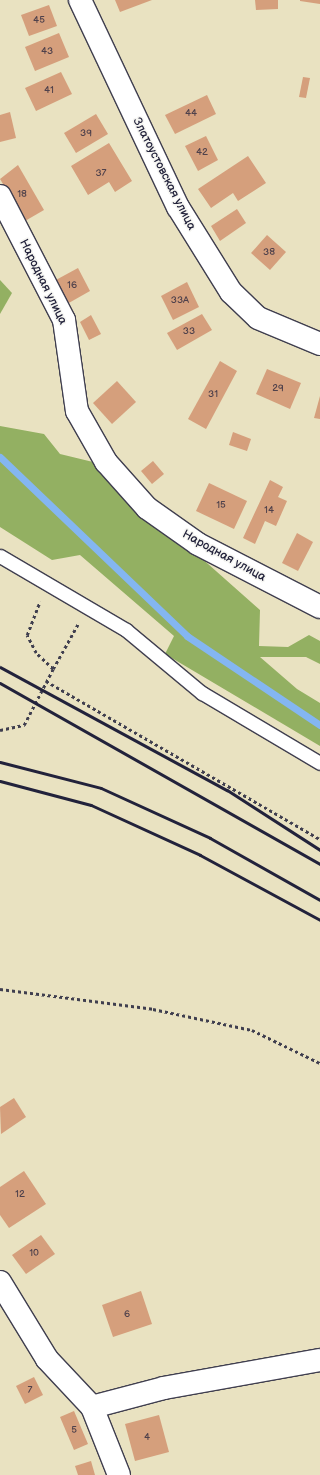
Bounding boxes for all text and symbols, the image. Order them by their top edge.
house number: 45 [33,15,45,27]
house number: 43 [41,46,53,58]
house number: 41 [44,85,54,97]
house number: 44 [185,108,197,120]
street label: Златоустовская улица [129,115,199,233]
house number: 39 [80,128,92,140]
house number: 42 [196,147,208,159]
house number: 37 [95,168,107,180]
house number: 18 [17,189,27,201]
street label: Народная улица [16,237,70,327]
house number: 38 [263,247,275,259]
house number: 16 [67,280,77,292]
house number: 33А [171,295,189,307]
house number: 33 [183,326,195,338]
house number: 29 [272,383,284,395]
house number: 31 [208,389,218,401]
house number: 15 [216,500,226,512]
house number: 14 [264,505,274,517]
street label: Народная улица [180,527,268,585]
house number: 12 [15,1189,25,1201]
house number: 10 [29,1248,39,1260]
house number: 6 [124,1309,130,1321]
house number: 7 [28,1385,32,1397]
house number: 5 [71,1425,77,1437]
house number: 4 [144,1432,150,1444]

